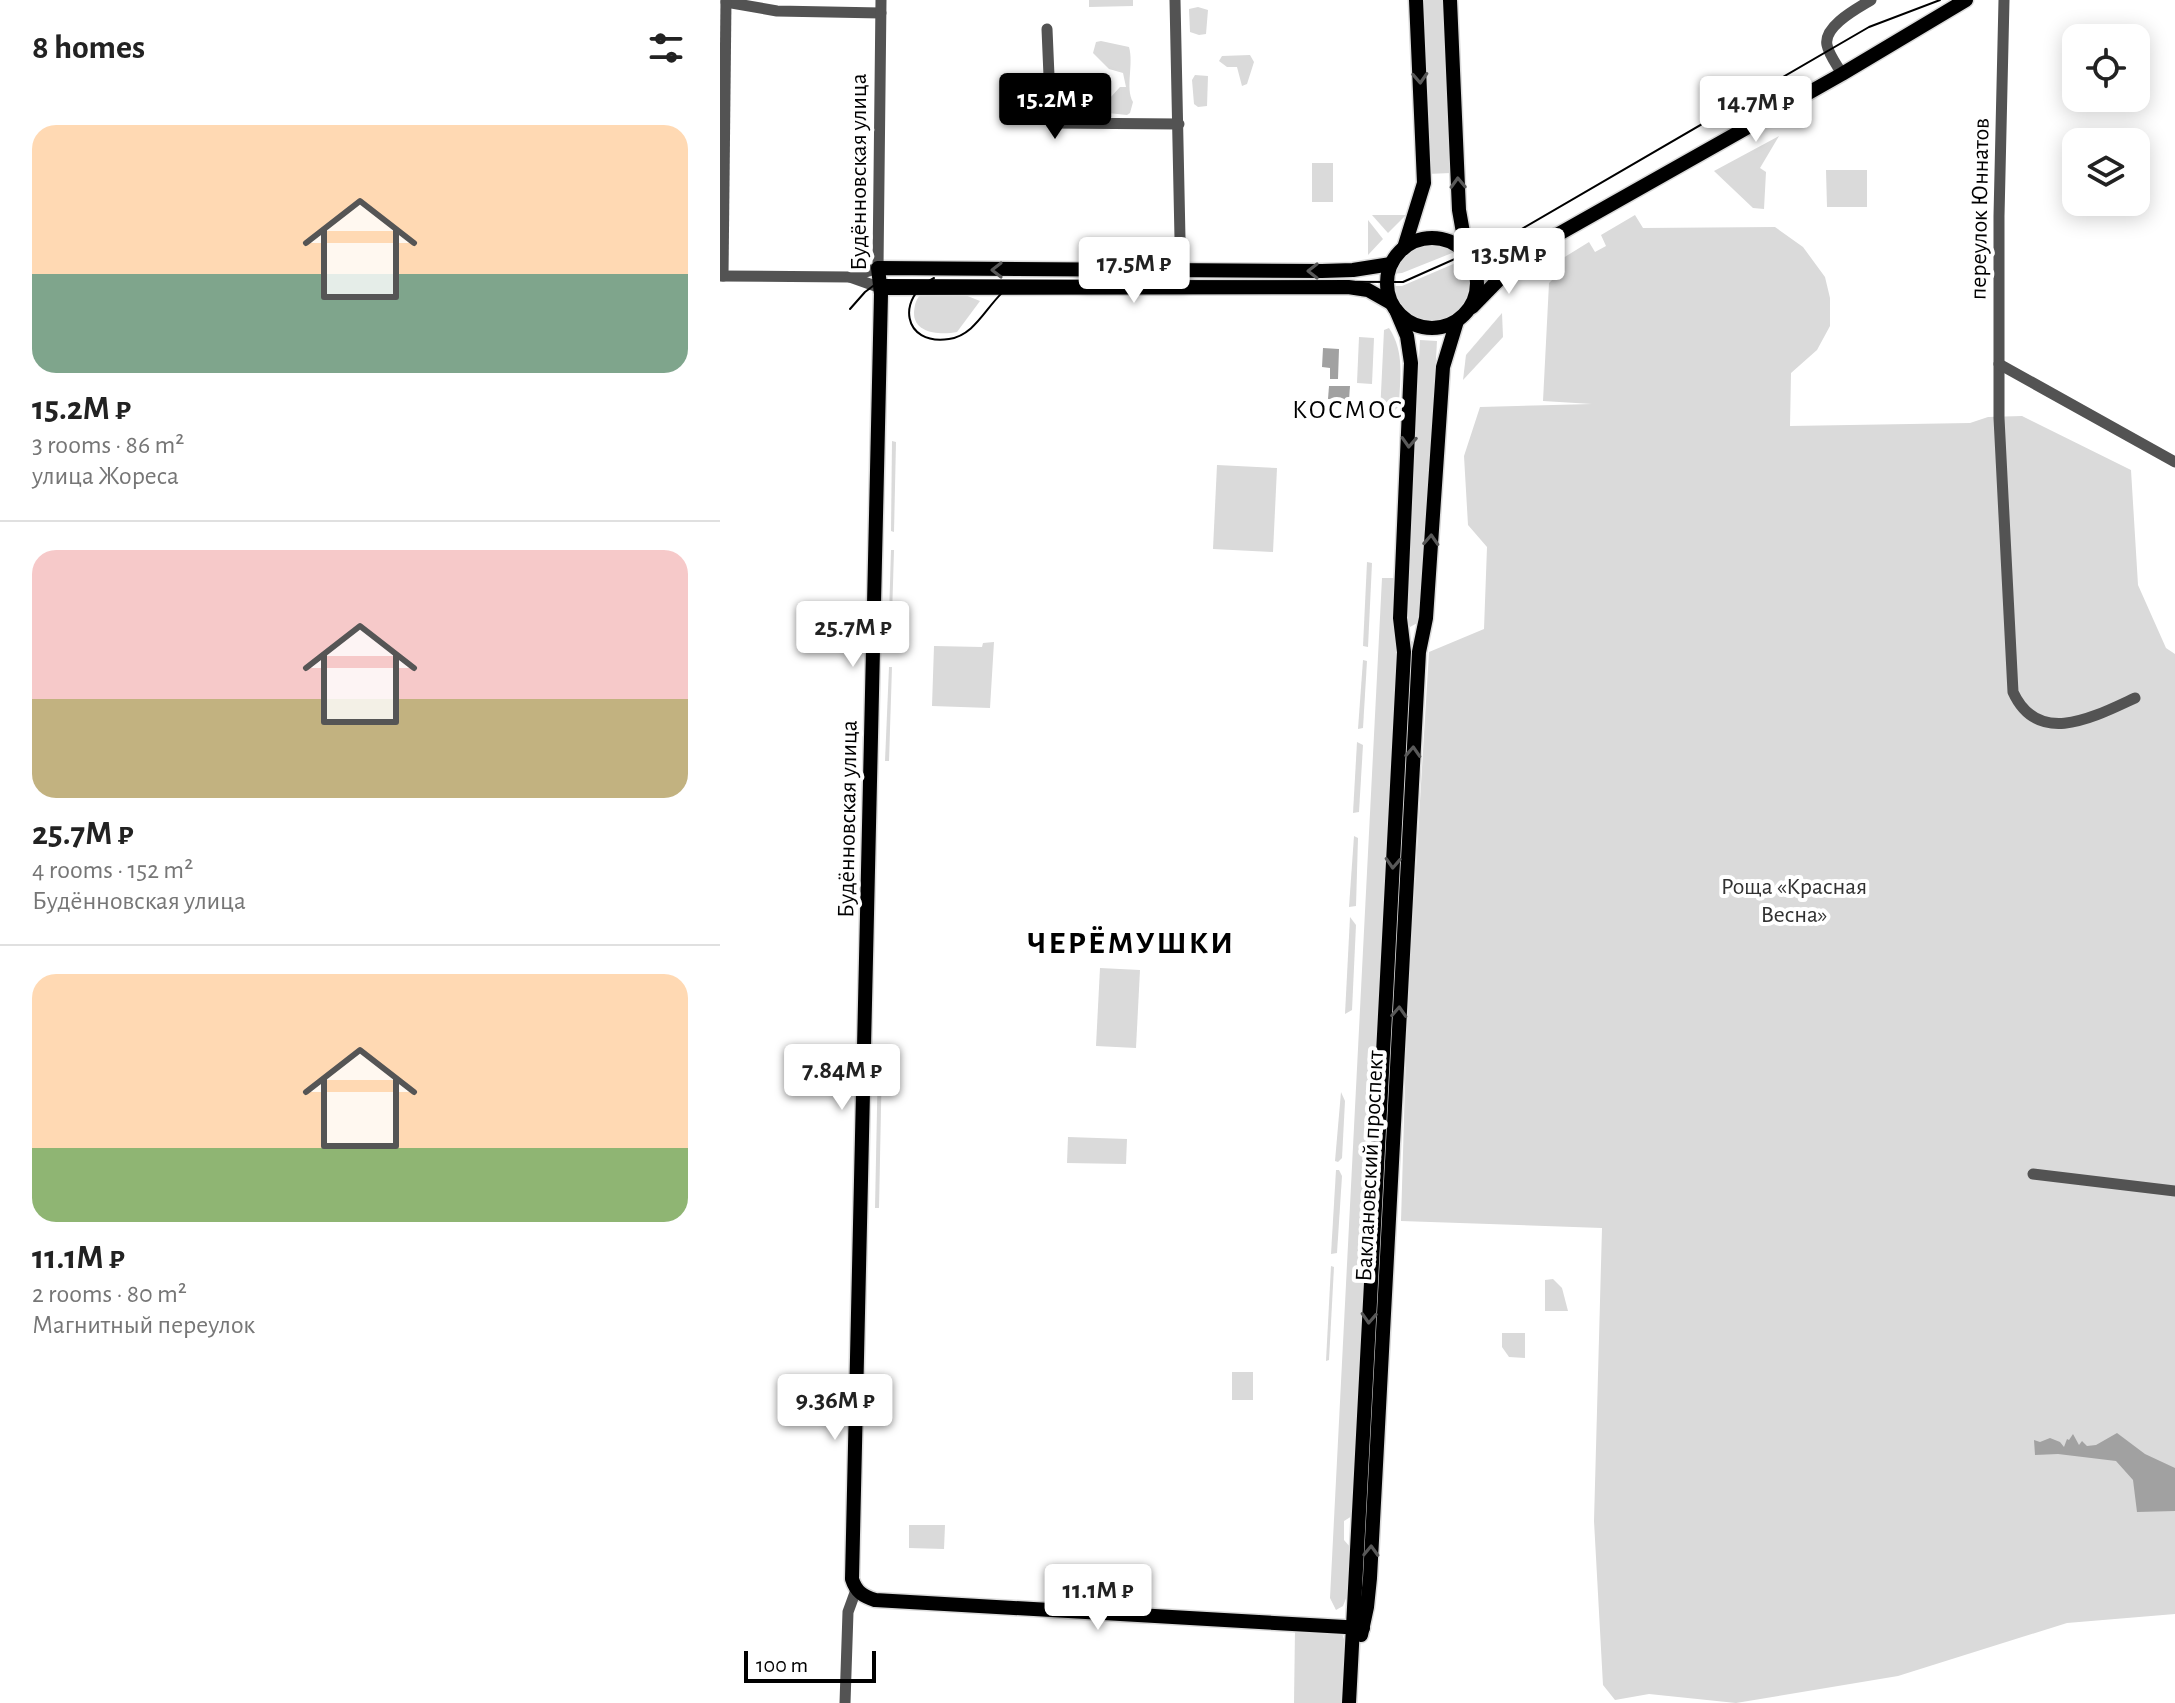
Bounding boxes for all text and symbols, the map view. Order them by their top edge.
map controls [2062,24,2150,216]
button: locate [2062,24,2150,112]
icon: filters [644,26,688,70]
text: 8 homes [32,31,145,65]
one-way arrow [1411,72,1428,85]
street label: Будённовская улица [847,73,871,271]
pin: 15.2M ₽ [981,73,1129,141]
pin: 14.7M ₽ [1682,76,1830,144]
text: 15.2M ₽ [1017,86,1093,112]
text: 14.7M ₽ [1718,89,1794,115]
street label: переулок Юннатов [1966,118,1994,300]
button: layers [2062,128,2150,216]
one-way arrow [1449,176,1466,189]
icon: home [288,177,432,321]
pin: 13.5M ₽ [1435,228,1583,296]
pin: 17.5M ₽ [1060,237,1208,305]
text: 13.5M ₽ [1472,241,1546,267]
text: 17.5M ₽ [1097,250,1171,276]
one-way arrow [990,261,1003,279]
one-way arrow [1306,262,1319,280]
text: 15.2M ₽ [32,392,131,426]
district label: КОСМОС [1292,397,1404,423]
text: 3 rooms · 86 m² [32,432,184,458]
one-way arrow [1401,436,1418,449]
text: улица Жореса [32,463,179,489]
one-way arrow [1422,533,1439,546]
pin: 25.7M ₽ [779,601,927,669]
icon: home [288,602,432,746]
text: 25.7M ₽ [814,614,892,640]
street label: Будённовская улица [834,720,862,918]
one-way arrow [1405,745,1422,758]
text: 25.7M ₽ [32,817,133,851]
text: 4 rooms · 152 m² [32,857,193,883]
one-way arrow [1385,857,1402,870]
park label: Роща «Красная Весна» [1721,875,1867,927]
text: Будённовская улица [32,888,246,914]
district label: ЧЕРЁМУШКИ [1027,925,1235,959]
one-way arrow [1391,1005,1408,1018]
icon: home [288,1026,432,1170]
pin: 7.84M ₽ [768,1044,916,1112]
street label: Баклановский проспект [1352,1050,1388,1282]
text: 7.84M ₽ [802,1057,882,1083]
text: 11.1M ₽ [32,1241,125,1275]
text: 2 rooms · 80 m² [32,1281,187,1307]
text: Магнитный переулок [32,1312,255,1338]
one-way arrow [1361,1312,1378,1325]
pin: 9.36M ₽ [761,1374,909,1442]
text: 9.36M ₽ [795,1387,875,1413]
one-way arrow [1362,1544,1379,1557]
pin: 11.1M ₽ [1024,1564,1172,1632]
text: 11.1M ₽ [1063,1577,1133,1603]
scale bar [744,1647,876,1683]
text: 100 m [756,1654,808,1676]

